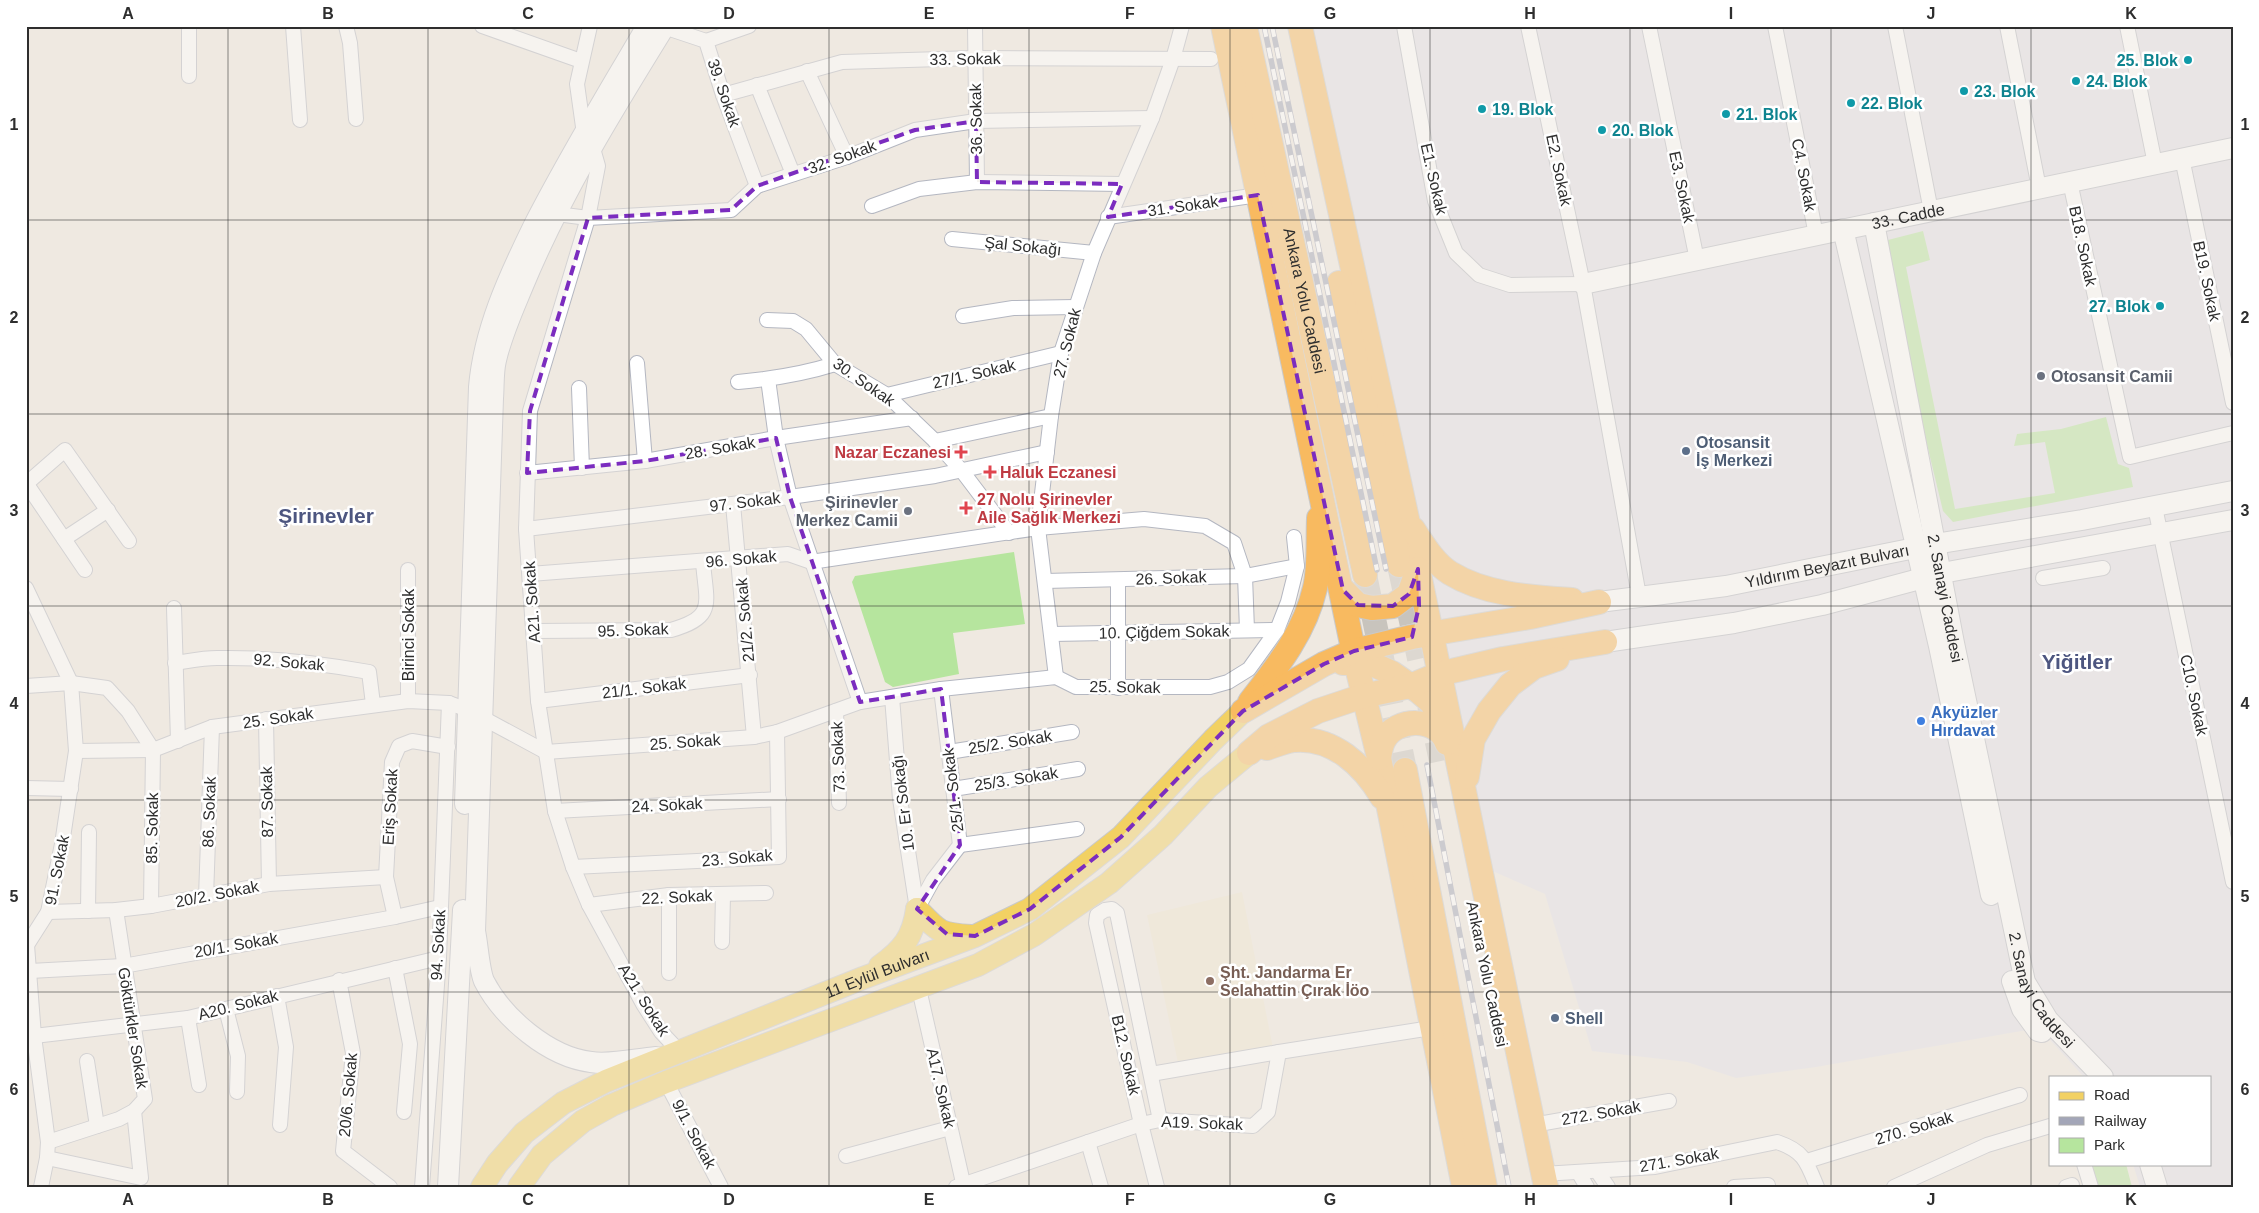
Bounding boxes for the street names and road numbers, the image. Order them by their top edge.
street label: 33. Sokak [929,50,1002,68]
street label: 39. Sokak [704,57,744,130]
street label: 36. Sokak [967,82,985,155]
street label: E2. Sokak [1543,133,1575,208]
street label: 32. Sokak [806,137,879,177]
street label: C4. Sokak [1789,137,1820,214]
street label: E1. Sokak [1418,142,1451,217]
street label: E3. Sokak [1666,150,1698,225]
street label: 31. Sokak [1147,192,1220,219]
street label: 33. Cadde [1870,200,1946,232]
street label: B18. Sokak [2066,204,2100,289]
street label: Ankara Yolu Caddesi [1281,226,1329,375]
street label: Şal Sokağı [984,234,1062,258]
street label: B19. Sokak [2190,239,2224,324]
street label: 27. Sokak [1050,305,1084,380]
street label: 30. Sokak [830,355,899,410]
street label: 27/1. Sokak [931,356,1018,392]
street label: 28. Sokak [683,433,757,463]
street label: 97. Sokak [709,489,782,515]
street label: 2. Sanayi Caddesi [1925,533,1966,664]
street label: Yıldırım Beyazıt Bulvarı [1743,541,1911,591]
street label: 96. Sokak [705,547,778,571]
street label: A21. Sokak [521,560,543,643]
street label: 26. Sokak [1135,568,1208,588]
street label: 21/2. Sokak [733,576,757,663]
street label: Birinci Sokak [400,588,417,681]
street label: 95. Sokak [597,620,670,640]
street label: 10. Çiğdem Sokak [1098,622,1231,642]
street label: 92. Sokak [253,650,326,674]
street label: C10. Sokak [2177,653,2211,738]
street label: 21/1. Sokak [601,674,688,702]
street label: 25. Sokak [1089,678,1162,696]
street label: 25. Sokak [242,704,315,731]
street label: 73. Sokak [828,720,848,793]
street label: 25/2. Sokak [967,727,1054,757]
street label: 25. Sokak [649,731,722,753]
street label: 25/1. Sokak [939,746,967,833]
street label: 10. Er Sokağı [889,754,917,852]
street label: 25/3. Sokak [973,764,1060,794]
street label: 87. Sokak [258,765,276,838]
street label: Eriş Sokak [380,767,401,846]
street label: 86. Sokak [199,775,219,848]
street label: 85. Sokak [143,791,161,864]
street label: 24. Sokak [631,795,704,815]
street label: 91. Sokak [42,832,72,907]
street label: 23. Sokak [701,846,774,870]
street label: 20/2. Sokak [174,877,261,910]
street label: 22. Sokak [641,887,714,907]
street label: Ankara Yolu Caddesi [1463,900,1511,1048]
street label: 94. Sokak [428,908,448,981]
street label: 20/1. Sokak [193,929,280,961]
street label: 2. Sanayi Caddesi [2006,930,2078,1051]
street label: 11 Eylül Bulvarı [823,945,932,1001]
street label: A21. Sokak [615,961,673,1040]
street label: Göktürkler Sokak [115,966,151,1091]
street label: A20. Sokak [196,987,281,1023]
street label: B12. Sokak [1109,1013,1144,1098]
street label: A17. Sokak [924,1046,959,1131]
street label: 20/6. Sokak [336,1051,360,1138]
street label: 9/1. Sokak [669,1097,720,1172]
street label: 272. Sokak [1560,1098,1643,1128]
street label: 270. Sokak [1873,1108,1956,1148]
street label: A19. Sokak [1161,1113,1244,1133]
street label: 271. Sokak [1638,1145,1721,1175]

